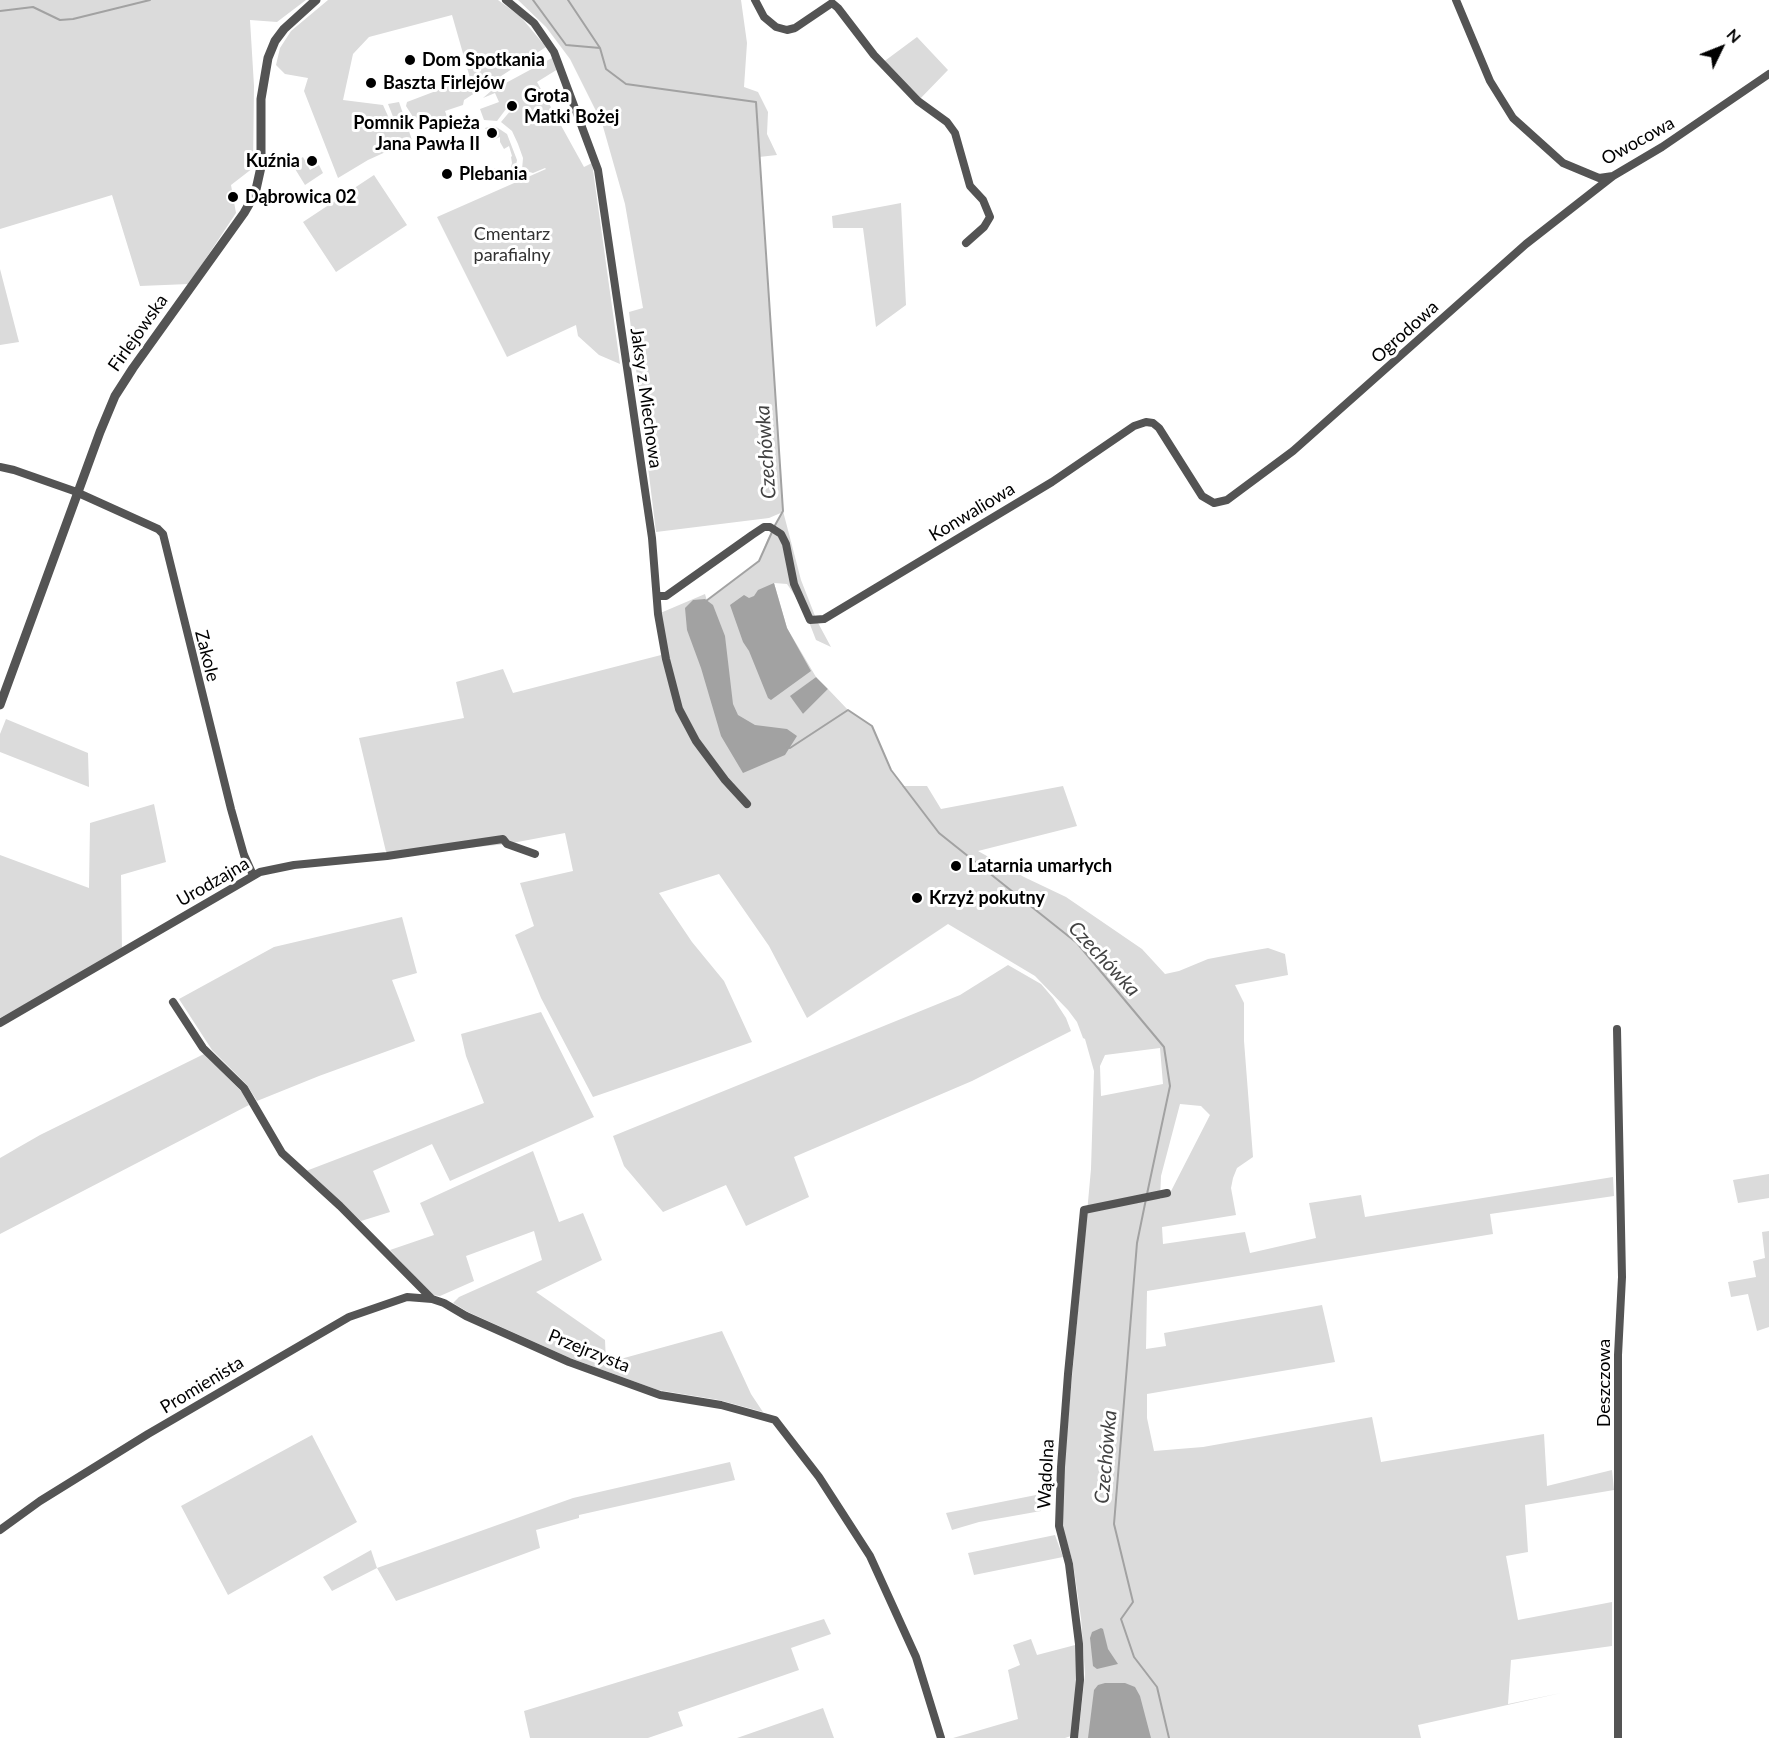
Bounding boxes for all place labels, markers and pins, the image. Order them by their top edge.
place label: Dom Spotkania [422,49,545,71]
marker: Dom Spotkania [403,53,417,67]
place label: Baszta Firlejów [383,72,505,94]
marker: Baszta Firlejów [364,76,378,90]
place label: Grota Matki Bożej [524,85,619,128]
marker: Grota Matki Bożej [505,99,519,113]
place label: Pomnik Papieża Jana Pawła II [353,112,480,154]
marker: Pomnik Papieża Jana Pawła II [485,126,499,140]
place label: Kuźnia [246,150,300,172]
marker: Kuźnia [305,154,319,168]
place label: Plebania [459,163,527,185]
marker: Plebania [440,167,454,181]
place label: Dąbrowica 02 [245,186,357,208]
marker: Dąbrowica 02 [226,190,240,204]
place label: Latarnia umarłych [968,855,1112,877]
marker: Latarnia umarłych [949,859,963,873]
place label: Krzyż pokutny [929,887,1045,909]
marker: Krzyż pokutny [910,891,924,905]

